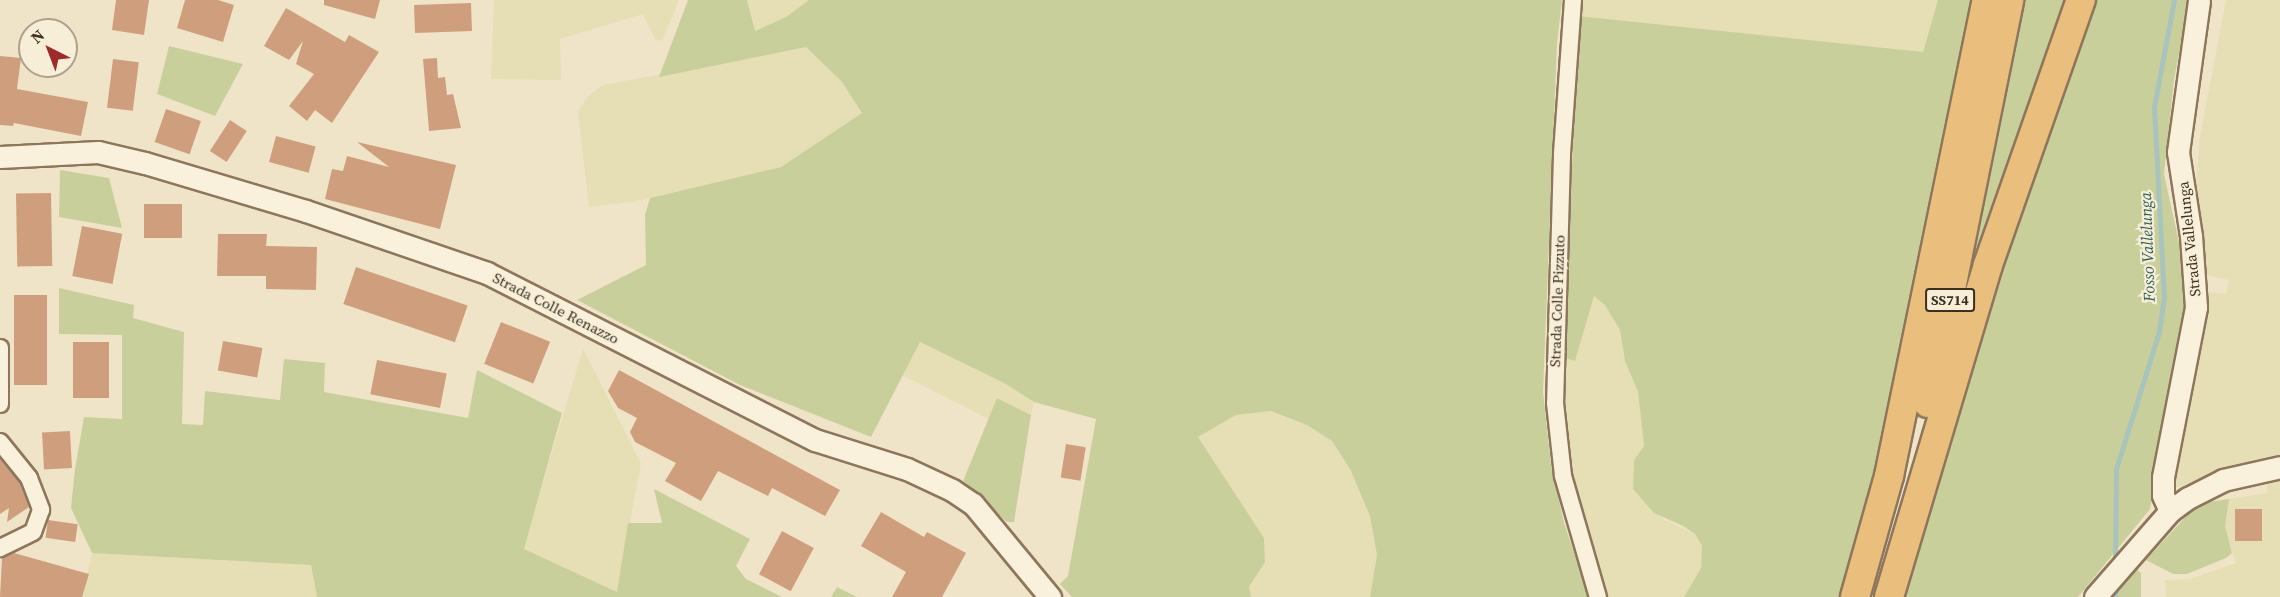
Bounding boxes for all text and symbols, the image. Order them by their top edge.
north arrow [18,18,78,78]
text: N [26,24,49,48]
street label: Strada Vallelunga [2174,180,2204,298]
water label: Fosso Vallelunga [2135,192,2159,302]
street label: Strada Colle Pizzuto [1546,235,1568,367]
street label: Strada Colle Renazzo [490,268,622,348]
road number: SS714 [1924,289,1976,311]

